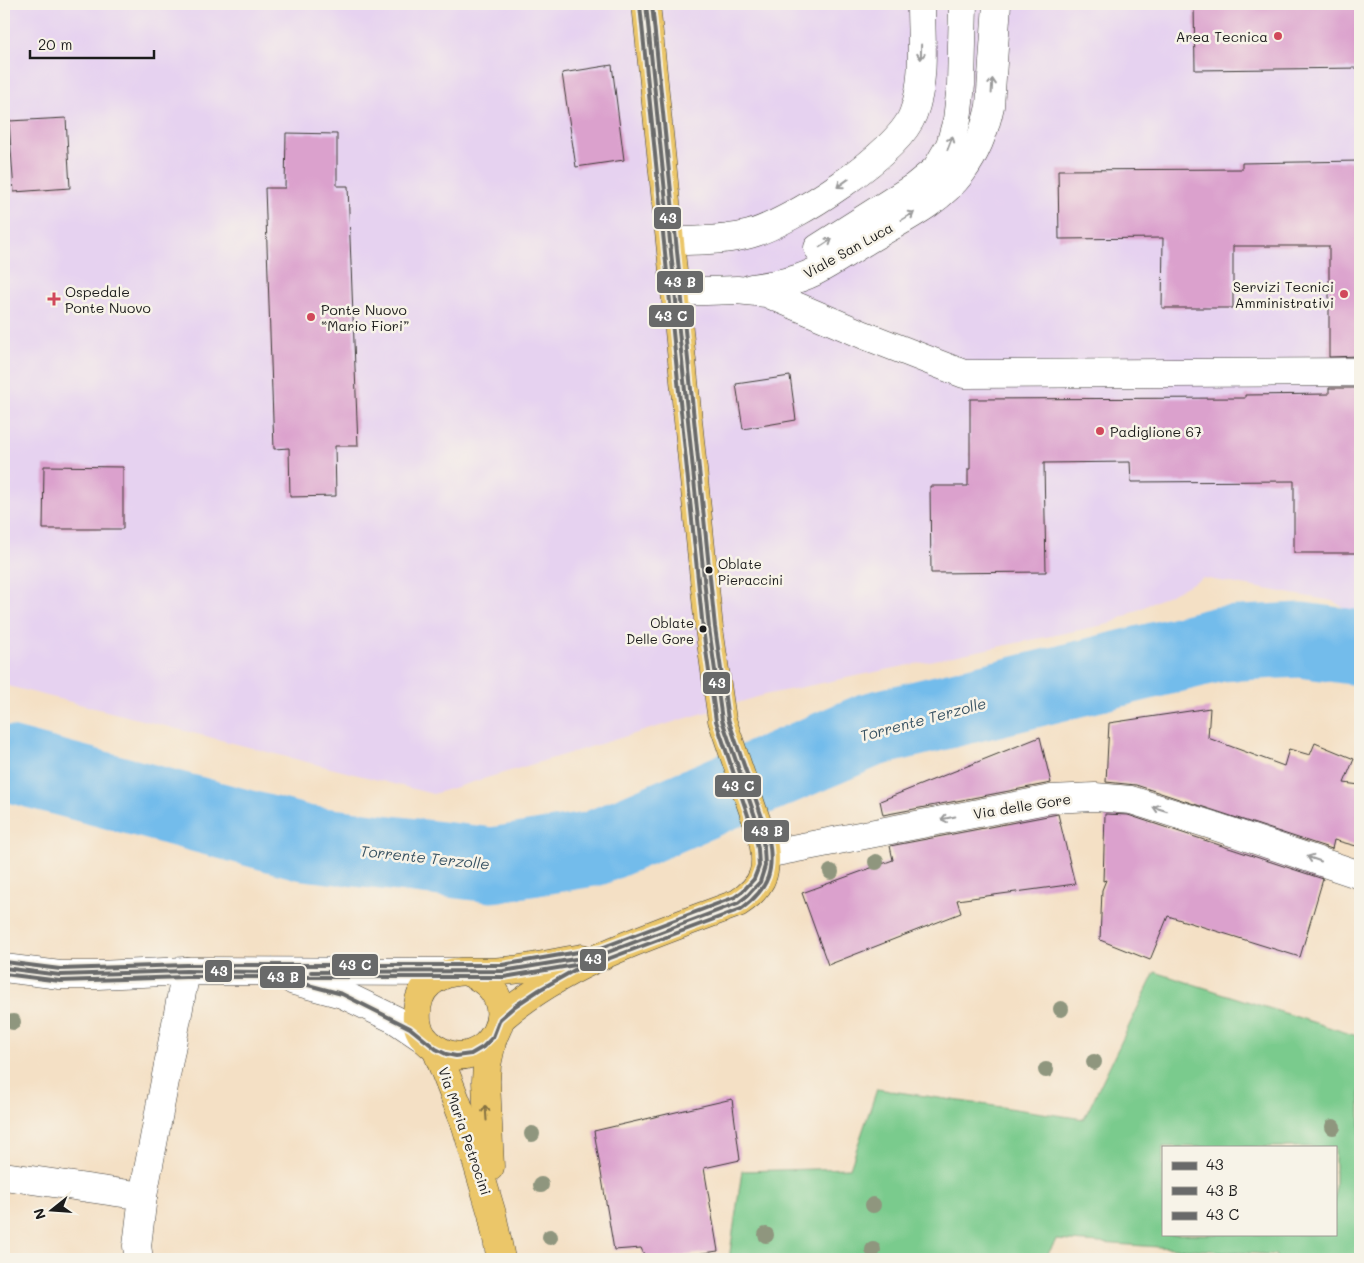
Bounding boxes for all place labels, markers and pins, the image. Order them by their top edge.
place label: Area Tecnica [1176,27,1268,46]
marker: Area Tecnica [1272,30,1284,42]
place label: Servizi Tecnici Amministrativi [1233,277,1334,312]
place label: Ospedale Ponte Nuovo [65,282,151,317]
marker: Servizi Tecnici Amministrativi [1338,288,1350,300]
marker: Ospedale Ponte Nuovo [47,292,61,306]
place label: Ponte Nuovo “Mario Fiori” [321,300,409,335]
marker: Ponte Nuovo “Mario Fiori” [305,311,317,323]
place label: Padiglione 67 [1110,422,1202,441]
marker: Padiglione 67 [1094,425,1106,437]
place label: Oblate Pieraccini [718,555,783,588]
marker: Oblate Pieraccini [704,565,714,575]
place label: Oblate Delle Gore [626,614,694,647]
marker: Oblate Delle Gore [698,624,708,634]

